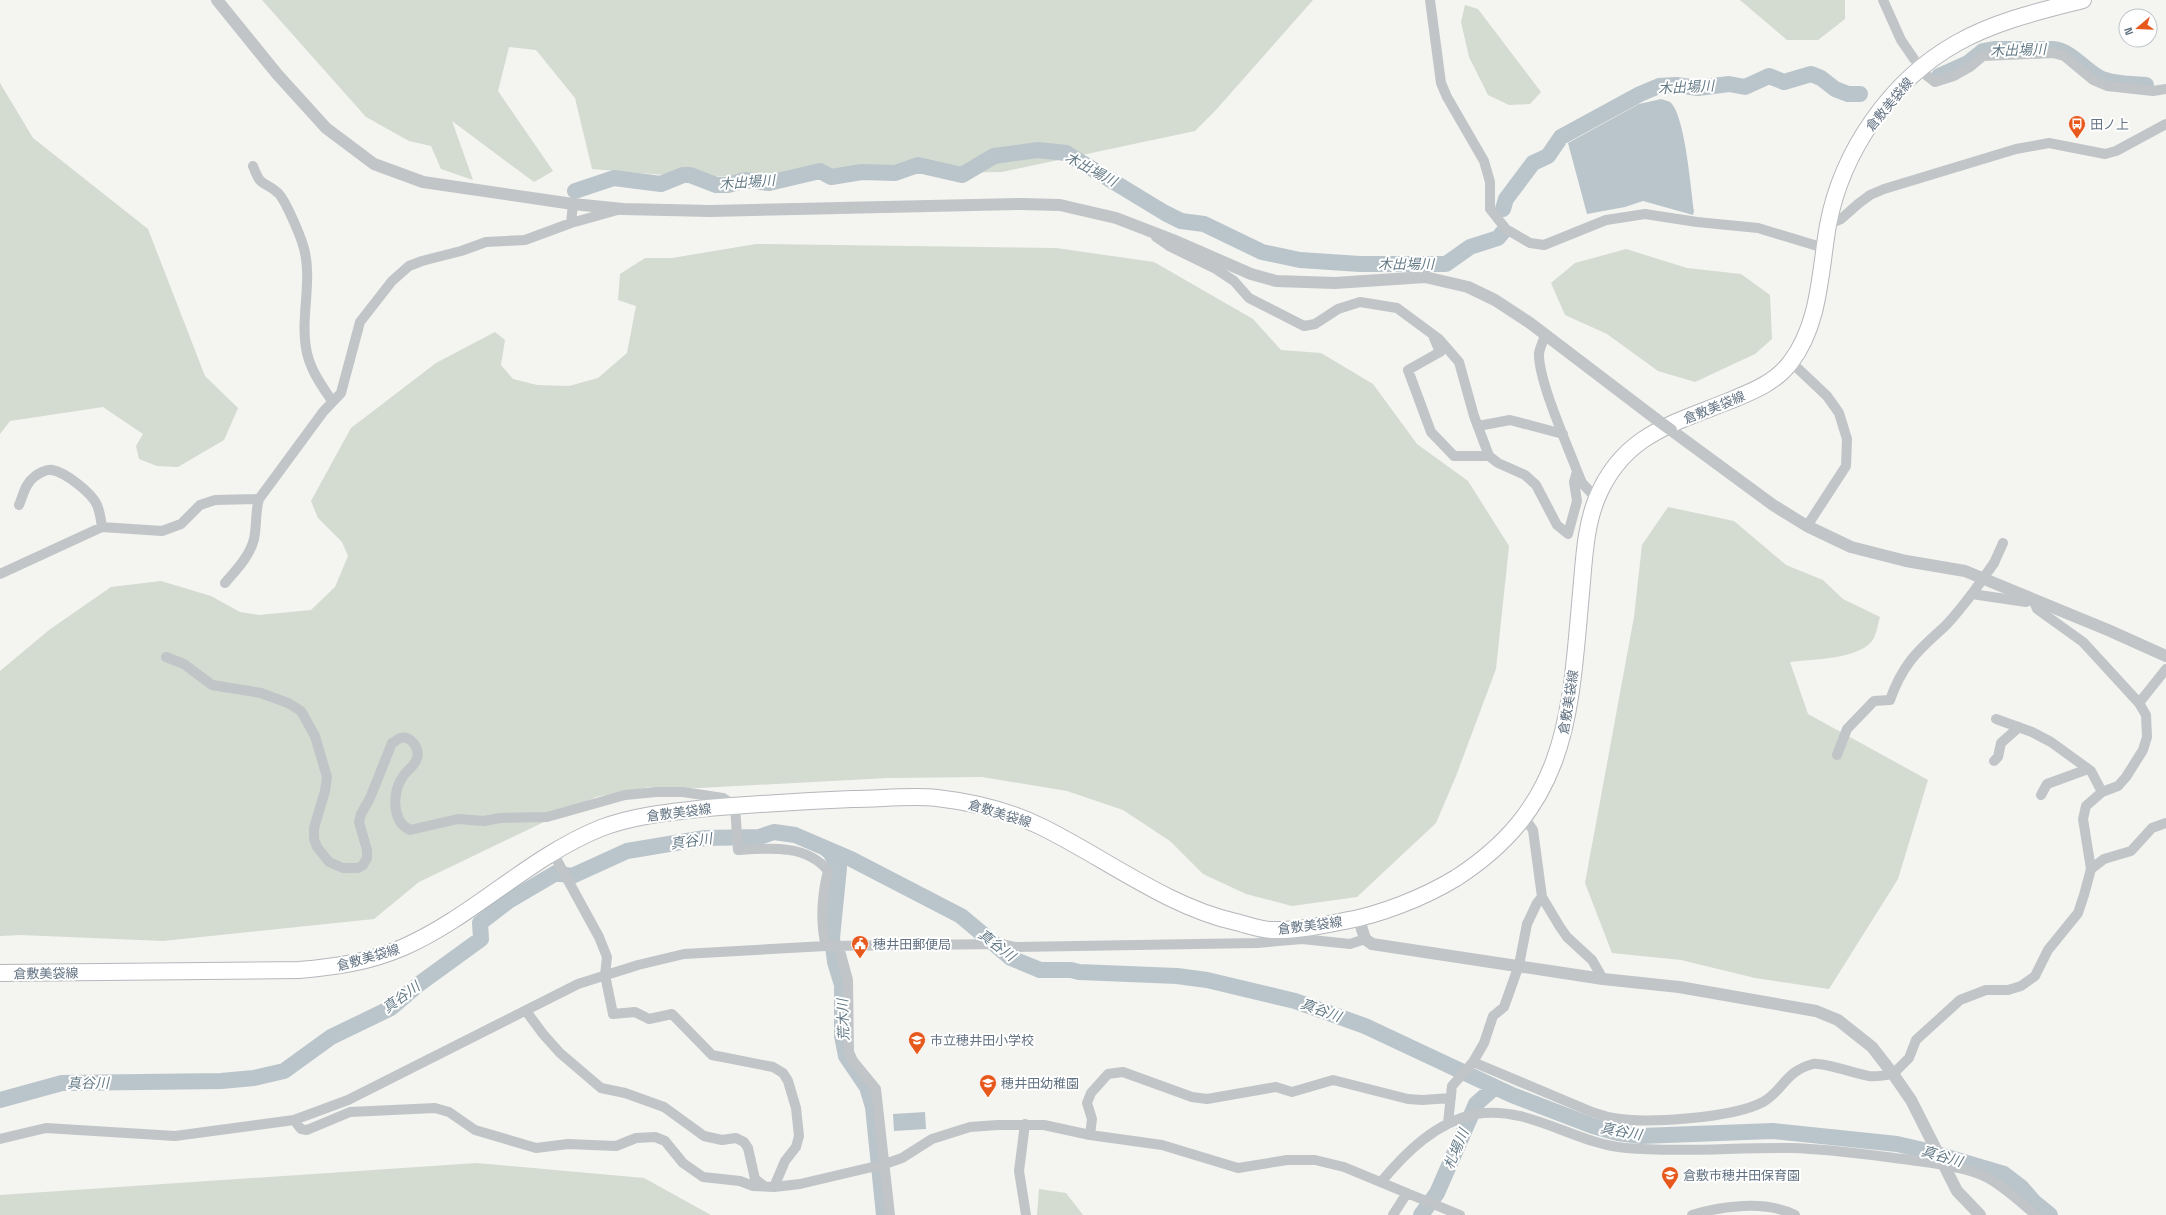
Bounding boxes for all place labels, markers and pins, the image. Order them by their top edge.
bus stop icon: 田ノ上 [2067,114,2087,139]
place label: 田ノ上 [2090,116,2129,133]
public building icon: 穂井田郵便局 [850,934,870,959]
place label: 穂井田郵便局 [873,936,951,953]
school or university icon: 市立穂井田小学校 [907,1030,927,1055]
place label: 市立穂井田小学校 [930,1032,1034,1049]
school or university icon: 穂井田幼稚園 [978,1073,998,1098]
place label: 穂井田幼稚園 [1001,1075,1079,1092]
school or university icon: 倉敷市穂井田保育園 [1660,1165,1680,1190]
place label: 倉敷市穂井田保育園 [1683,1167,1800,1184]

